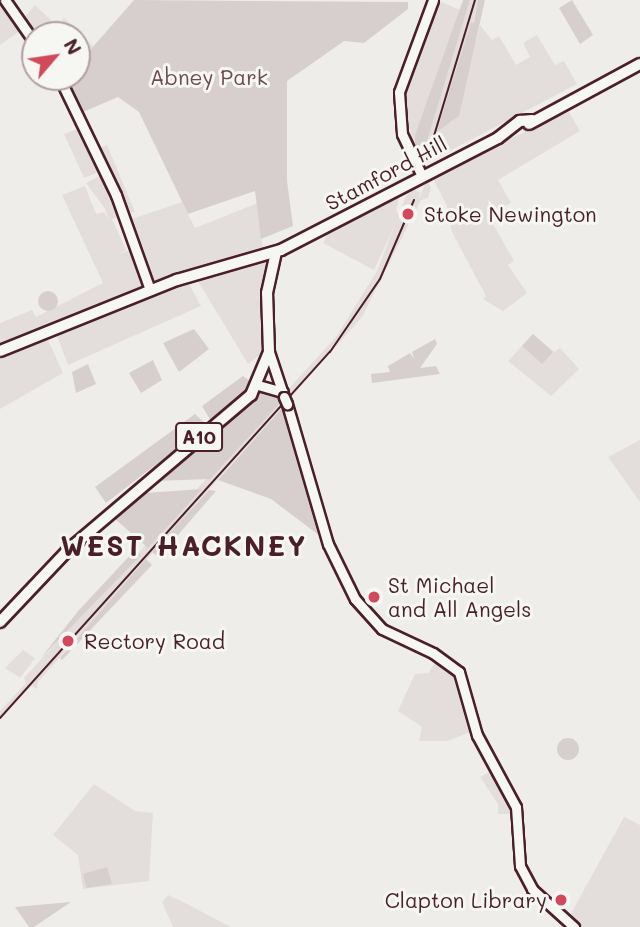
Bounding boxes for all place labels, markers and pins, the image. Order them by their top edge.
place label: Stoke Newington [424,201,597,227]
marker: Stoke Newington [398,204,418,224]
place label: St Michael and All Angels [388,572,531,622]
marker: St Michael and All Angels [366,589,382,605]
place label: Rectory Road [84,628,225,654]
marker: Rectory Road [58,631,78,651]
place label: Clapton Library [385,887,547,913]
marker: Clapton Library [553,892,569,908]

